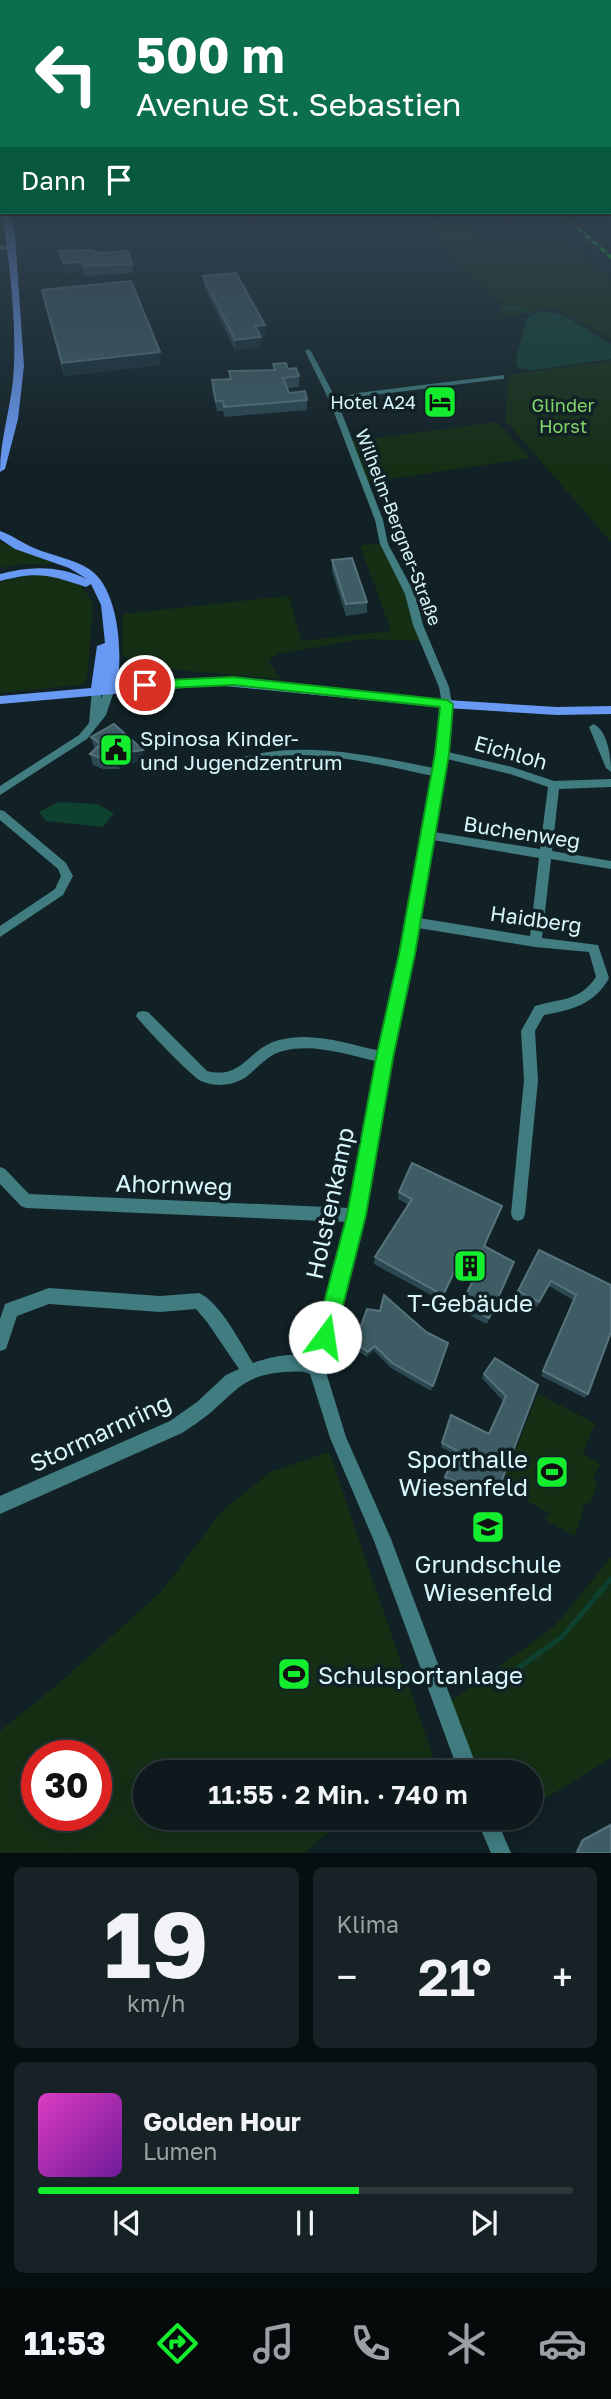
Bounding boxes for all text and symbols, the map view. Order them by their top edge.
text: 500 m [136,25,285,84]
icon: left [21,28,112,119]
text: Avenue St. Sebastien [136,85,462,123]
icon: arrive [100,161,138,199]
text: Dann [21,165,86,196]
hotel icon: Hotel A24 [421,383,459,421]
place label: Hotel A24 [330,391,416,413]
park label: Glinder Horst [532,394,594,437]
street label: Wilhelm-Bergner-Straße [351,426,447,628]
pin [115,655,175,715]
icon: arrive [126,666,164,704]
place label: Spinosa Kinder- und Jugendzentrum [140,725,343,775]
street label: Eichloh [471,729,551,775]
public building icon: Spinosa Kinder- und Jugendzentrum [97,731,135,769]
street label: Buchenweg [462,810,582,854]
street label: Haidberg [488,900,584,938]
street label: Holstenkamp [299,1125,359,1281]
street label: Ahornweg [115,1167,233,1201]
building icon: T-Gebäude [451,1247,489,1285]
place label: T-Gebäude [407,1288,533,1317]
position arrow [288,1300,362,1374]
street label: Stormarnring [25,1387,175,1477]
place label: Sporthalle Wiesenfeld [399,1444,528,1501]
sports icon: Sporthalle Wiesenfeld [533,1453,571,1491]
school or university icon: Grundschule Wiesenfeld [469,1508,507,1546]
place label: Grundschule Wiesenfeld [415,1549,561,1606]
sports icon: Schulsportanlage [275,1655,313,1693]
place label: Schulsportanlage [318,1660,523,1689]
speed limit sign: 30 [21,1740,112,1831]
text: 11:55 · 2 Min. · 740 m [208,1779,468,1810]
text: 19 [104,1889,209,1998]
text: Klima [337,1910,399,1938]
text: 21° [418,1945,492,2007]
text: − [337,1954,357,1999]
text: + [552,1954,573,1999]
text: km/h [127,1989,186,2017]
text: Golden Hour [143,2106,301,2137]
text: Lumen [143,2137,217,2165]
icon: previous [108,2204,146,2242]
icon: pause [286,2204,324,2242]
icon: next [465,2204,503,2242]
icon: directions [153,2319,202,2368]
icon: music [249,2319,298,2368]
icon: phone [346,2319,395,2368]
icon: climate [442,2319,491,2368]
icon: car [538,2319,587,2368]
text: 11:53 [24,2324,106,2362]

